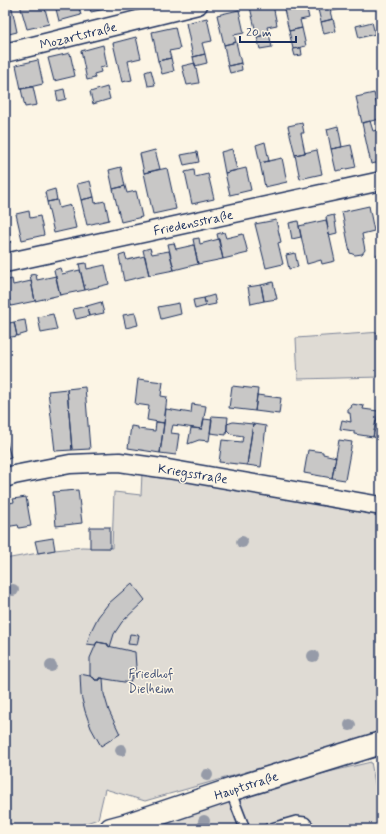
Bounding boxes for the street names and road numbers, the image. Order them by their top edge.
street label: Mozartstraße [38,19,119,54]
street label: Friedensstraße [152,207,235,240]
street label: Kriegsstraße [156,461,229,489]
street label: Hauptstraße [212,768,281,805]

